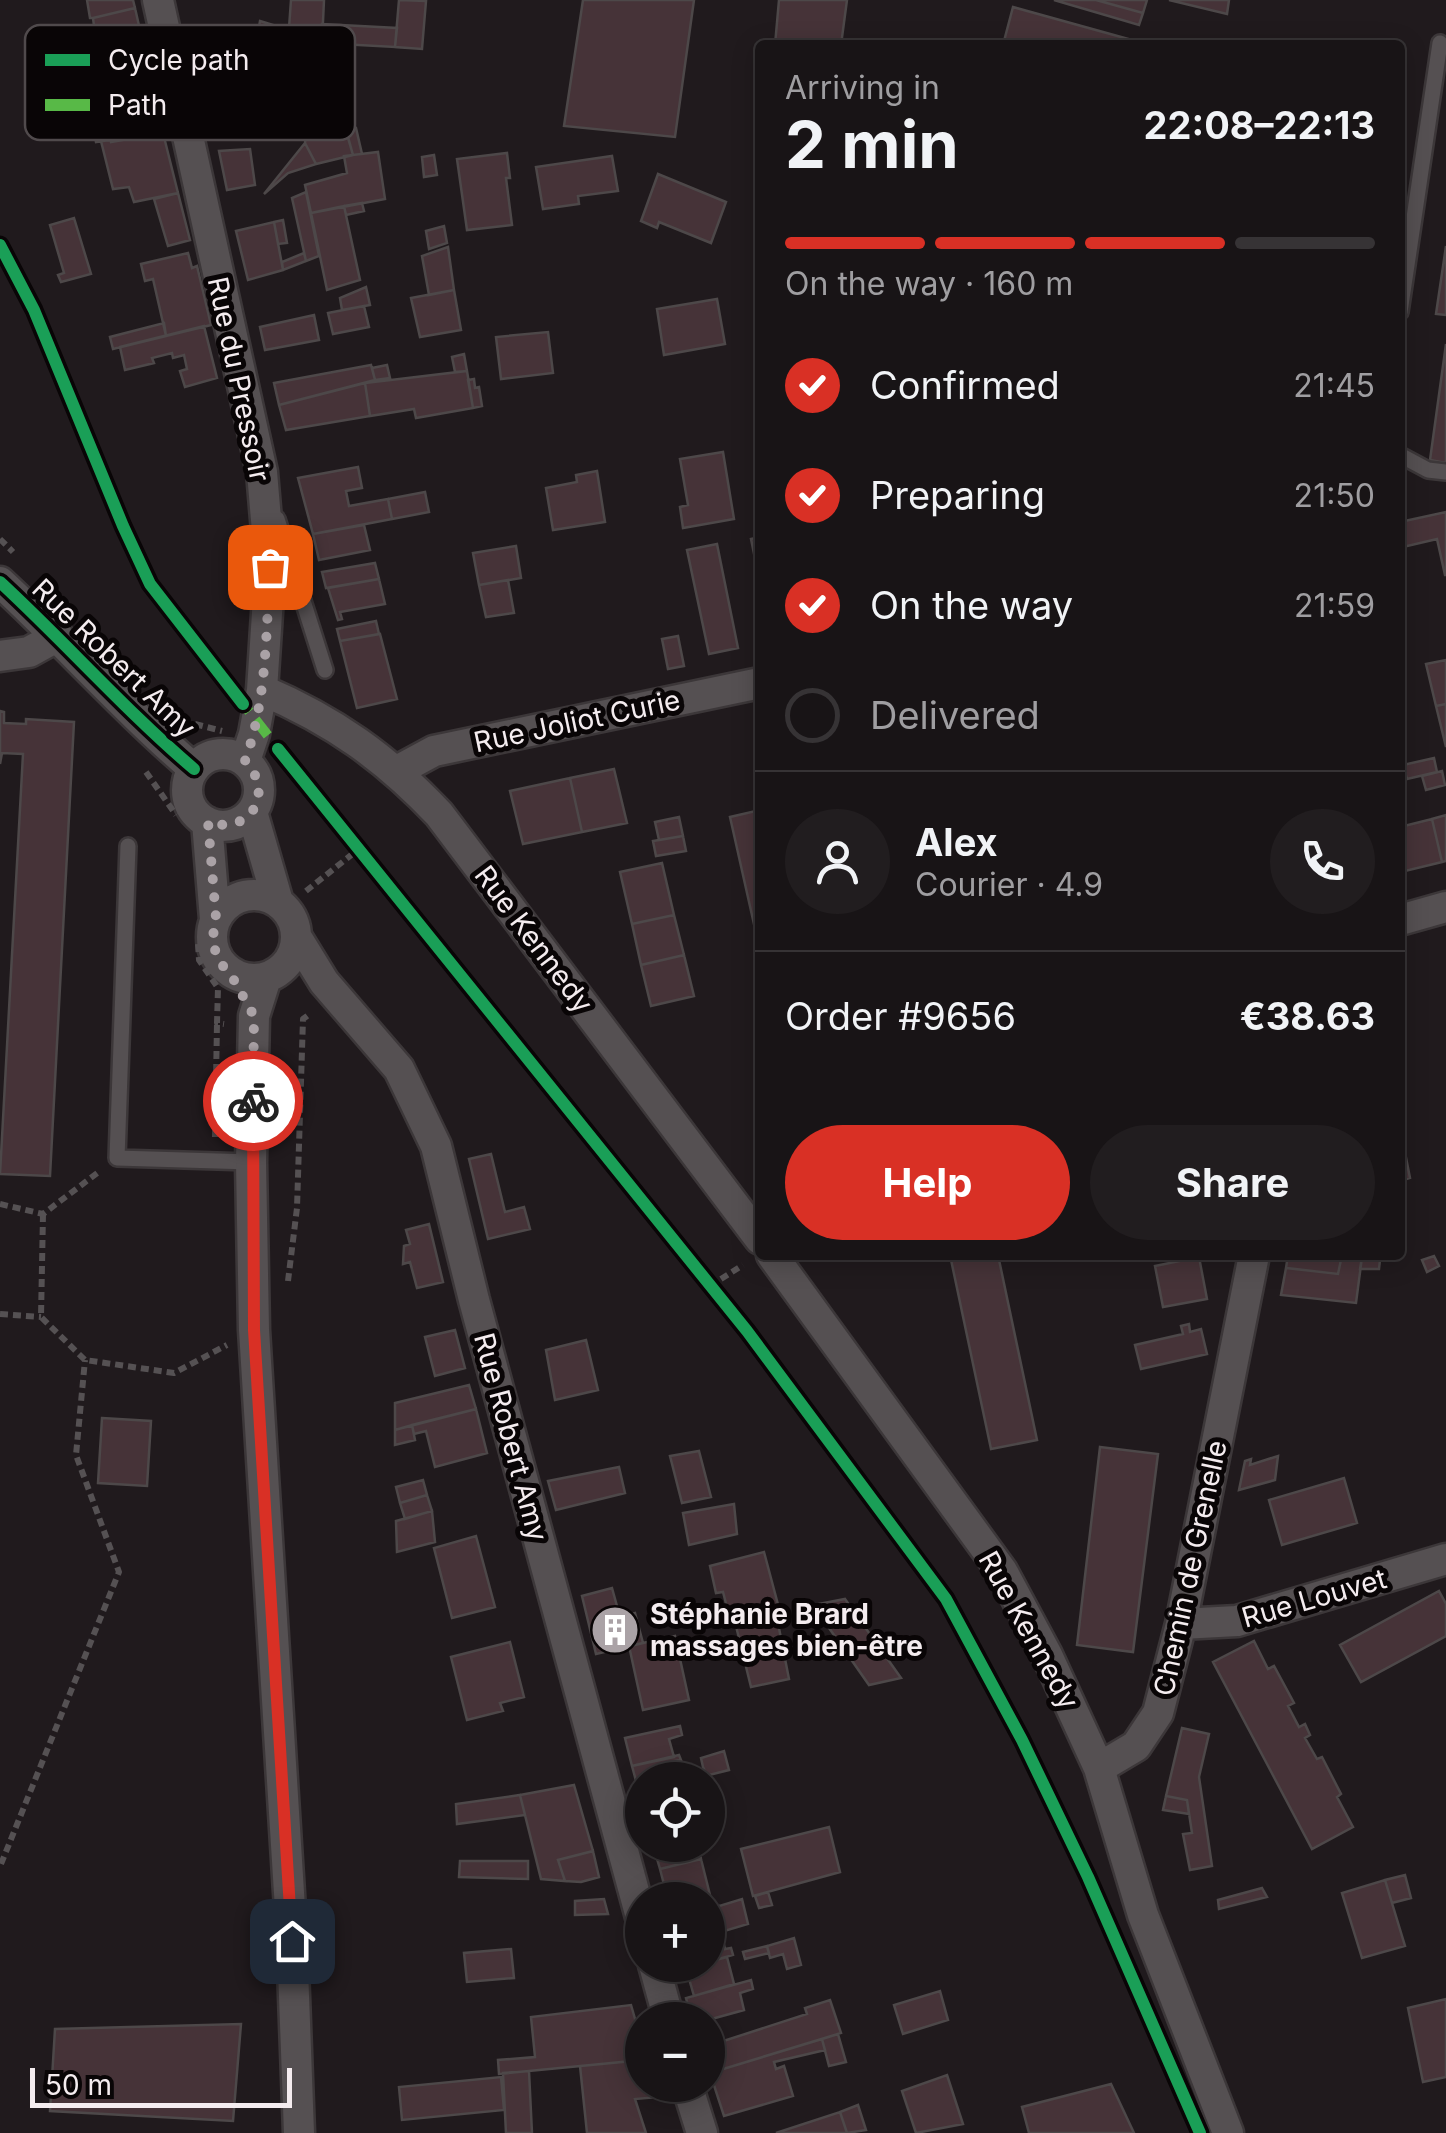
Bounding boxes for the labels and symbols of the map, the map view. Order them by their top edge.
legend [25,25,355,140]
text: Cycle path [108,43,249,77]
text: Path [108,88,167,122]
street label: Rue du Pressoir [201,274,277,484]
pin [228,525,313,610]
street label: Rue Robert Amy [25,572,203,744]
street label: Rue Joliot Curie [471,683,683,759]
street label: Rue Kennedy [468,859,600,1019]
courier [203,1051,303,1151]
street label: Rue Robert Amy [467,1329,555,1545]
street label: Chemin de Grenelle [1146,1437,1234,1699]
street label: Rue Kennedy [972,1545,1086,1715]
street label: Rue Louvet [1238,1561,1390,1635]
place label: Stéphanie Brard massages bien-être [650,1597,923,1663]
building icon: Stéphanie Brard massages bien-être [589,1604,641,1656]
pin [250,1899,335,1984]
scale bar [30,2063,292,2108]

